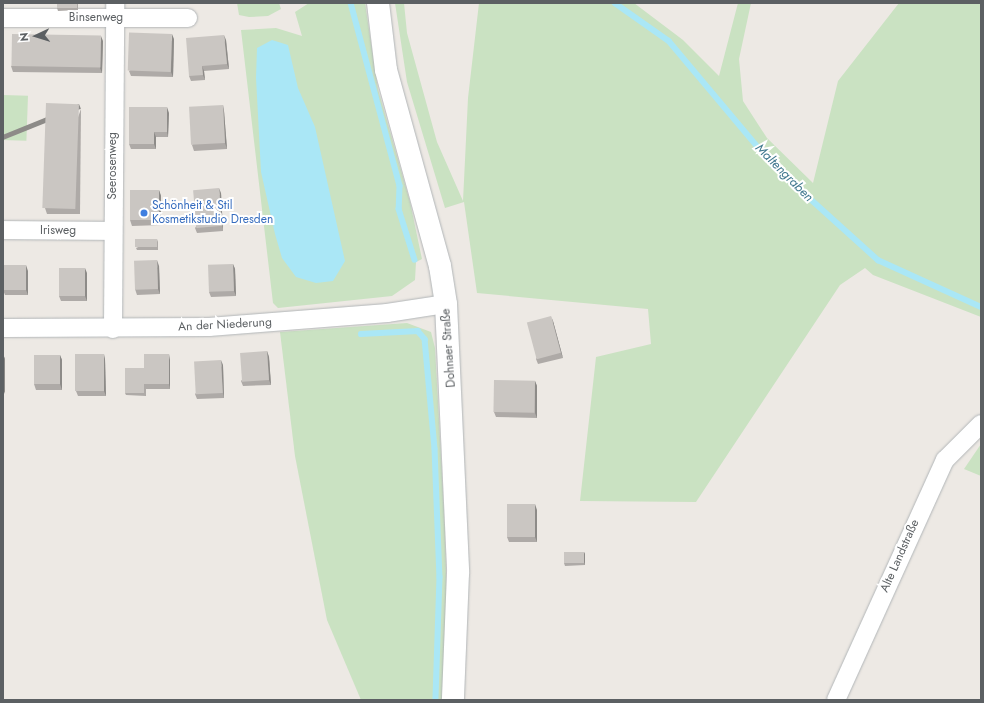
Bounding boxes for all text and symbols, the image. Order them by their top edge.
street label: Binsenweg [69,11,123,25]
north arrow [16,16,56,56]
text: N [16,32,32,42]
street label: Seerosenweg [106,132,120,200]
water label: Maltengraben [752,141,816,205]
place label: Schönheit & Stil Kosmetikstudio Dresden [152,199,273,227]
marker: Schönheit & Stil Kosmetikstudio Dresden [139,208,149,218]
street label: Irisweg [40,224,76,238]
street label: Dohnaer Straße [439,308,459,388]
street label: An der Niederung [178,315,272,335]
street label: Alte Landstraße [878,517,922,595]

